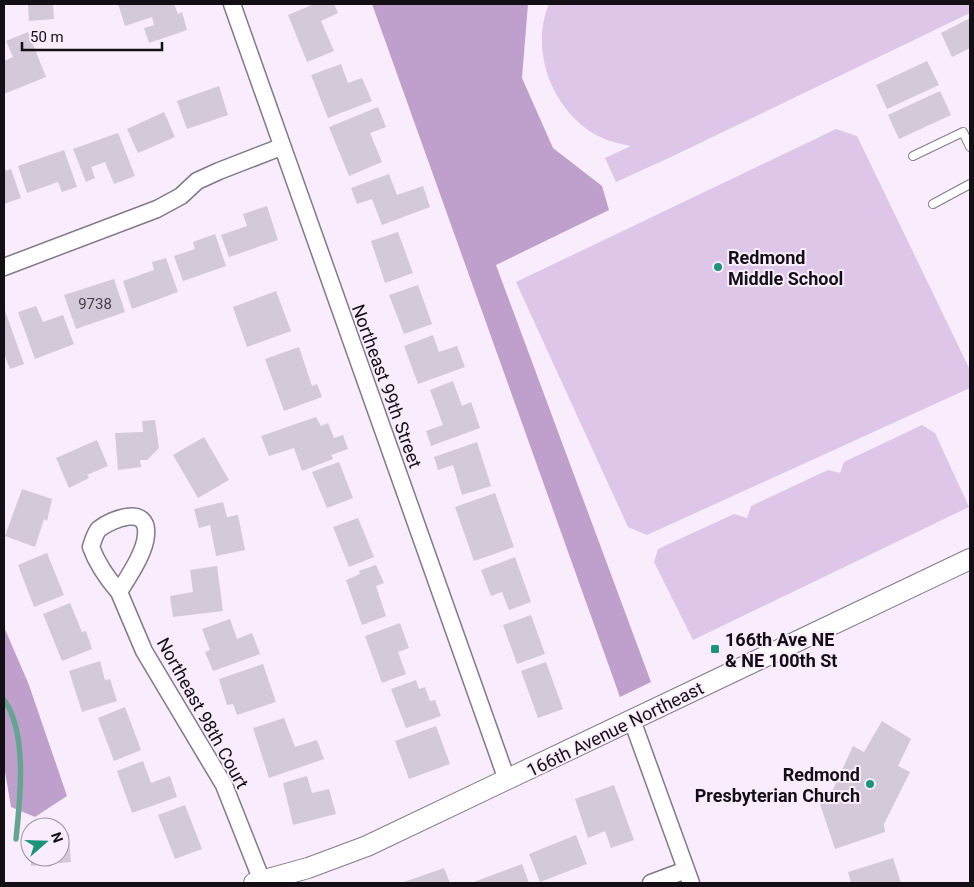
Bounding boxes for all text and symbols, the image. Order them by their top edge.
scale bar [22,20,162,52]
text: 50 m [30,28,64,46]
place label: Redmond Middle School [728,247,843,289]
marker: Redmond Middle School [712,261,724,273]
house number: 9738 [78,295,112,313]
street label: Northeast 99th Street [348,301,426,471]
place label: 166th Ave NE & NE 100th St [725,629,837,671]
street label: Northeast 98th Court [153,634,253,792]
marker: 166th Ave NE & NE 100th St [709,643,721,655]
street label: 166th Avenue Northeast [523,677,707,781]
place label: Redmond Presbyterian Church [695,764,860,806]
marker: Redmond Presbyterian Church [864,778,876,790]
north arrow [20,817,70,867]
text: N [48,830,66,845]

